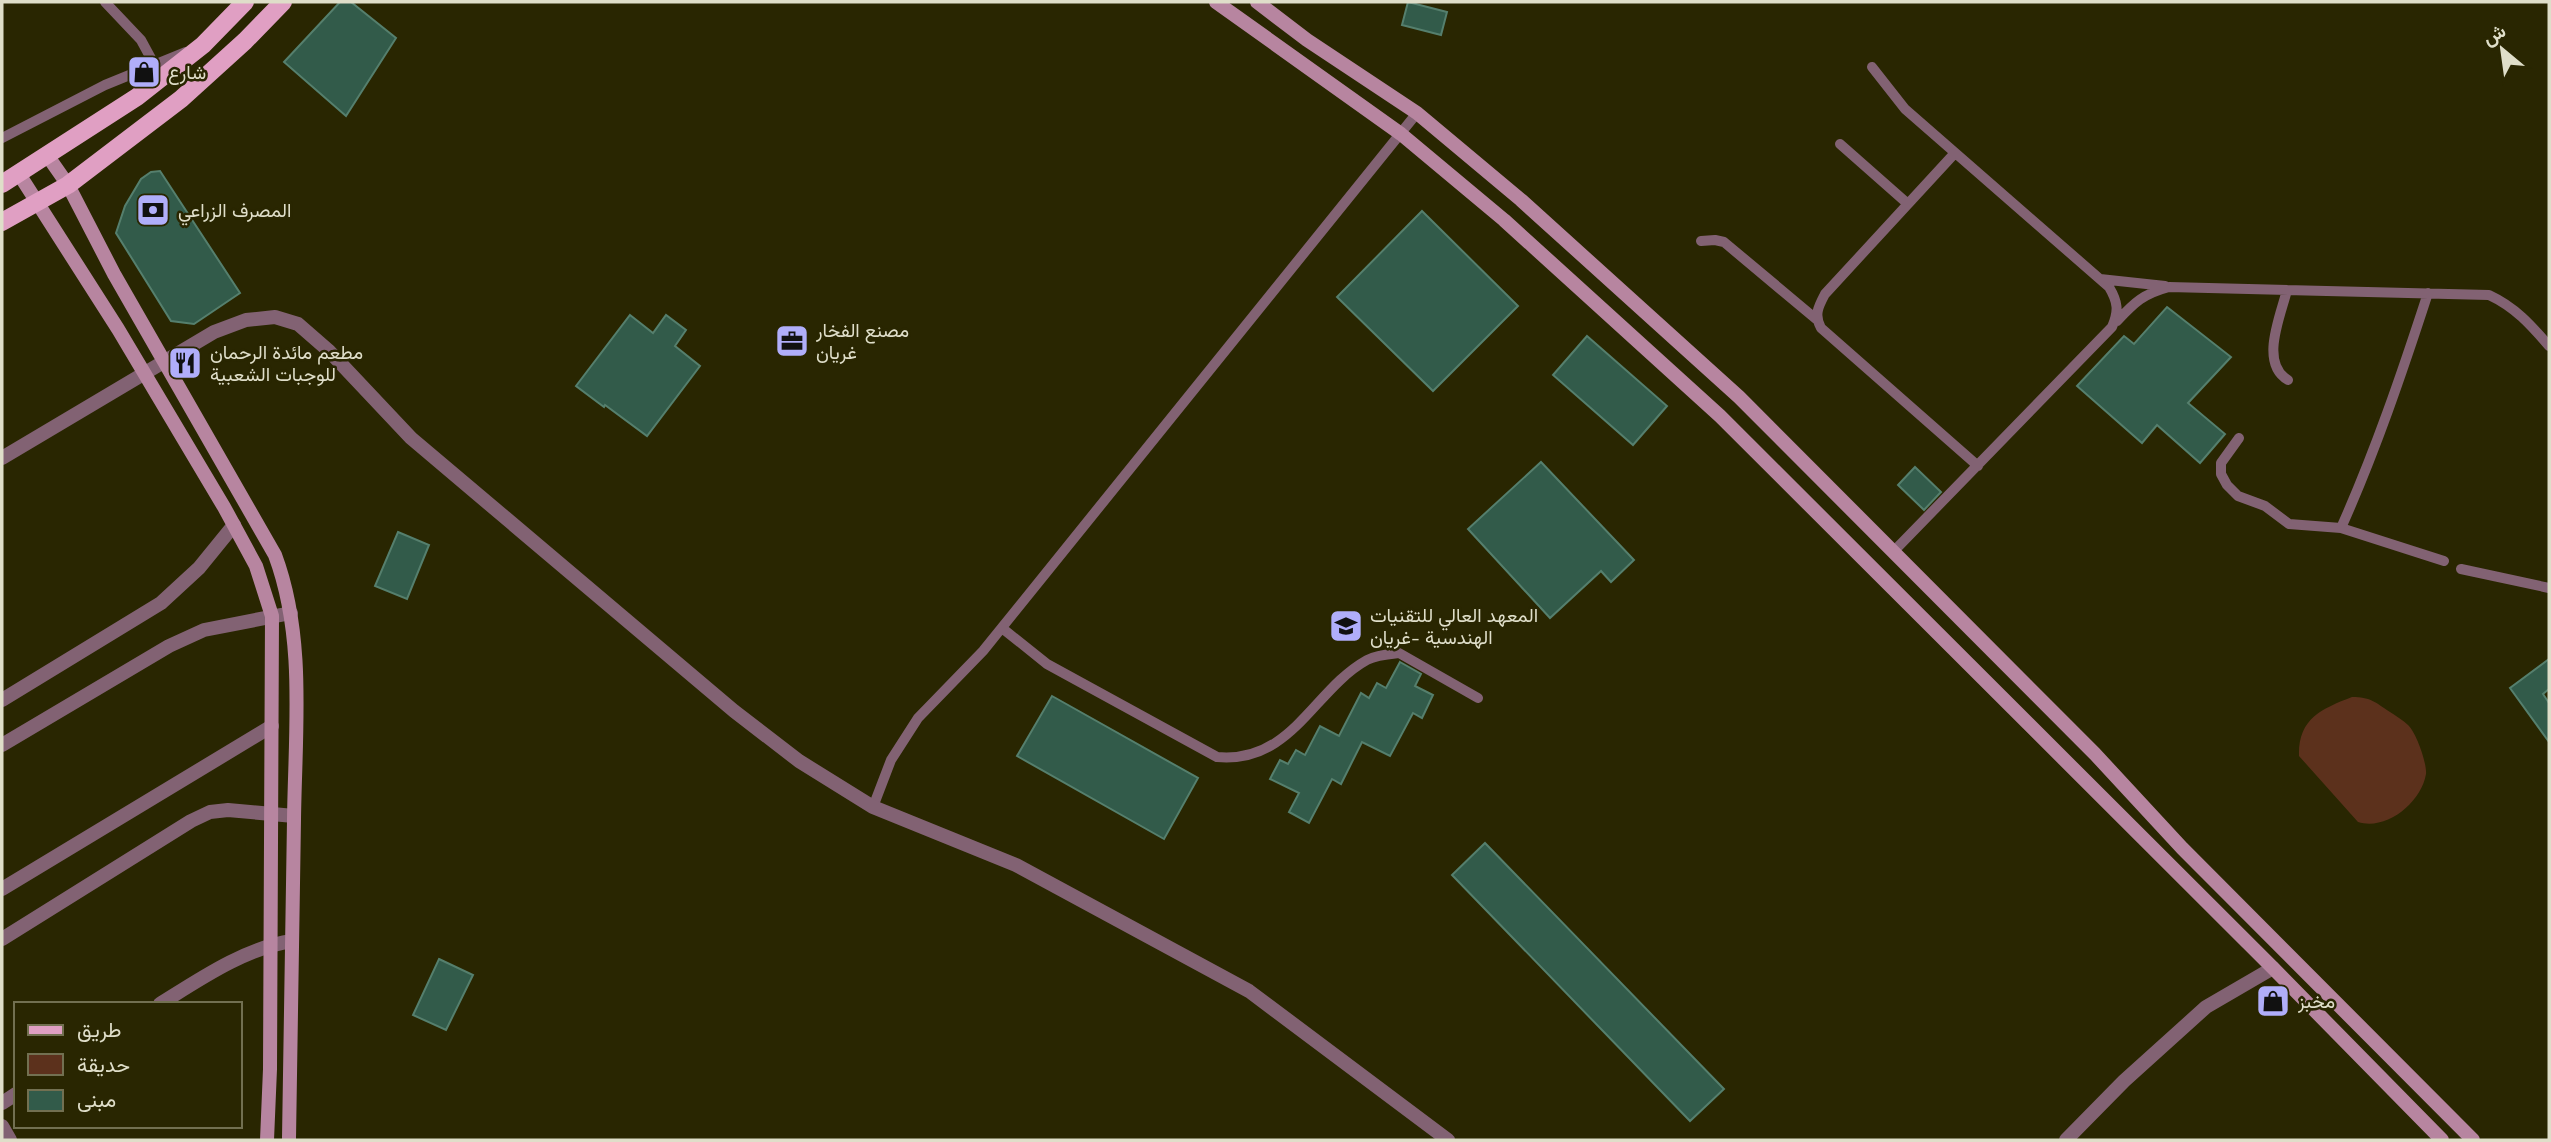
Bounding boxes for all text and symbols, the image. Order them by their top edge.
north arrow [2467,14,2537,84]
text: ش [2478,18,2512,55]
shop icon: شارع [125,53,163,91]
place label: شارع [168,60,206,89]
bank icon: المصرف الزراعي [134,191,172,229]
place label: المصرف الزراعي [178,198,292,227]
place label: مصنع الفخار غريان [815,318,909,369]
office icon: مصنع الفخار غريان [773,322,811,360]
place label: مطعم مائدة الرحمان للوجبات الشعبية [210,340,363,391]
restaurant icon: مطعم مائدة الرحمان للوجبات الشعبية [166,344,204,382]
place label: المعهد العالي للتقنيات الهندسية -غريان [1370,603,1538,654]
school or university icon: المعهد العالي للتقنيات الهندسية -غريان [1327,607,1365,645]
shop icon: مخبز [2254,982,2292,1020]
place label: مخبز [2297,989,2335,1018]
legend [14,1002,242,1128]
text: طريق [77,1015,122,1048]
text: حديقة [77,1050,130,1083]
text: مبنى [77,1085,116,1118]

